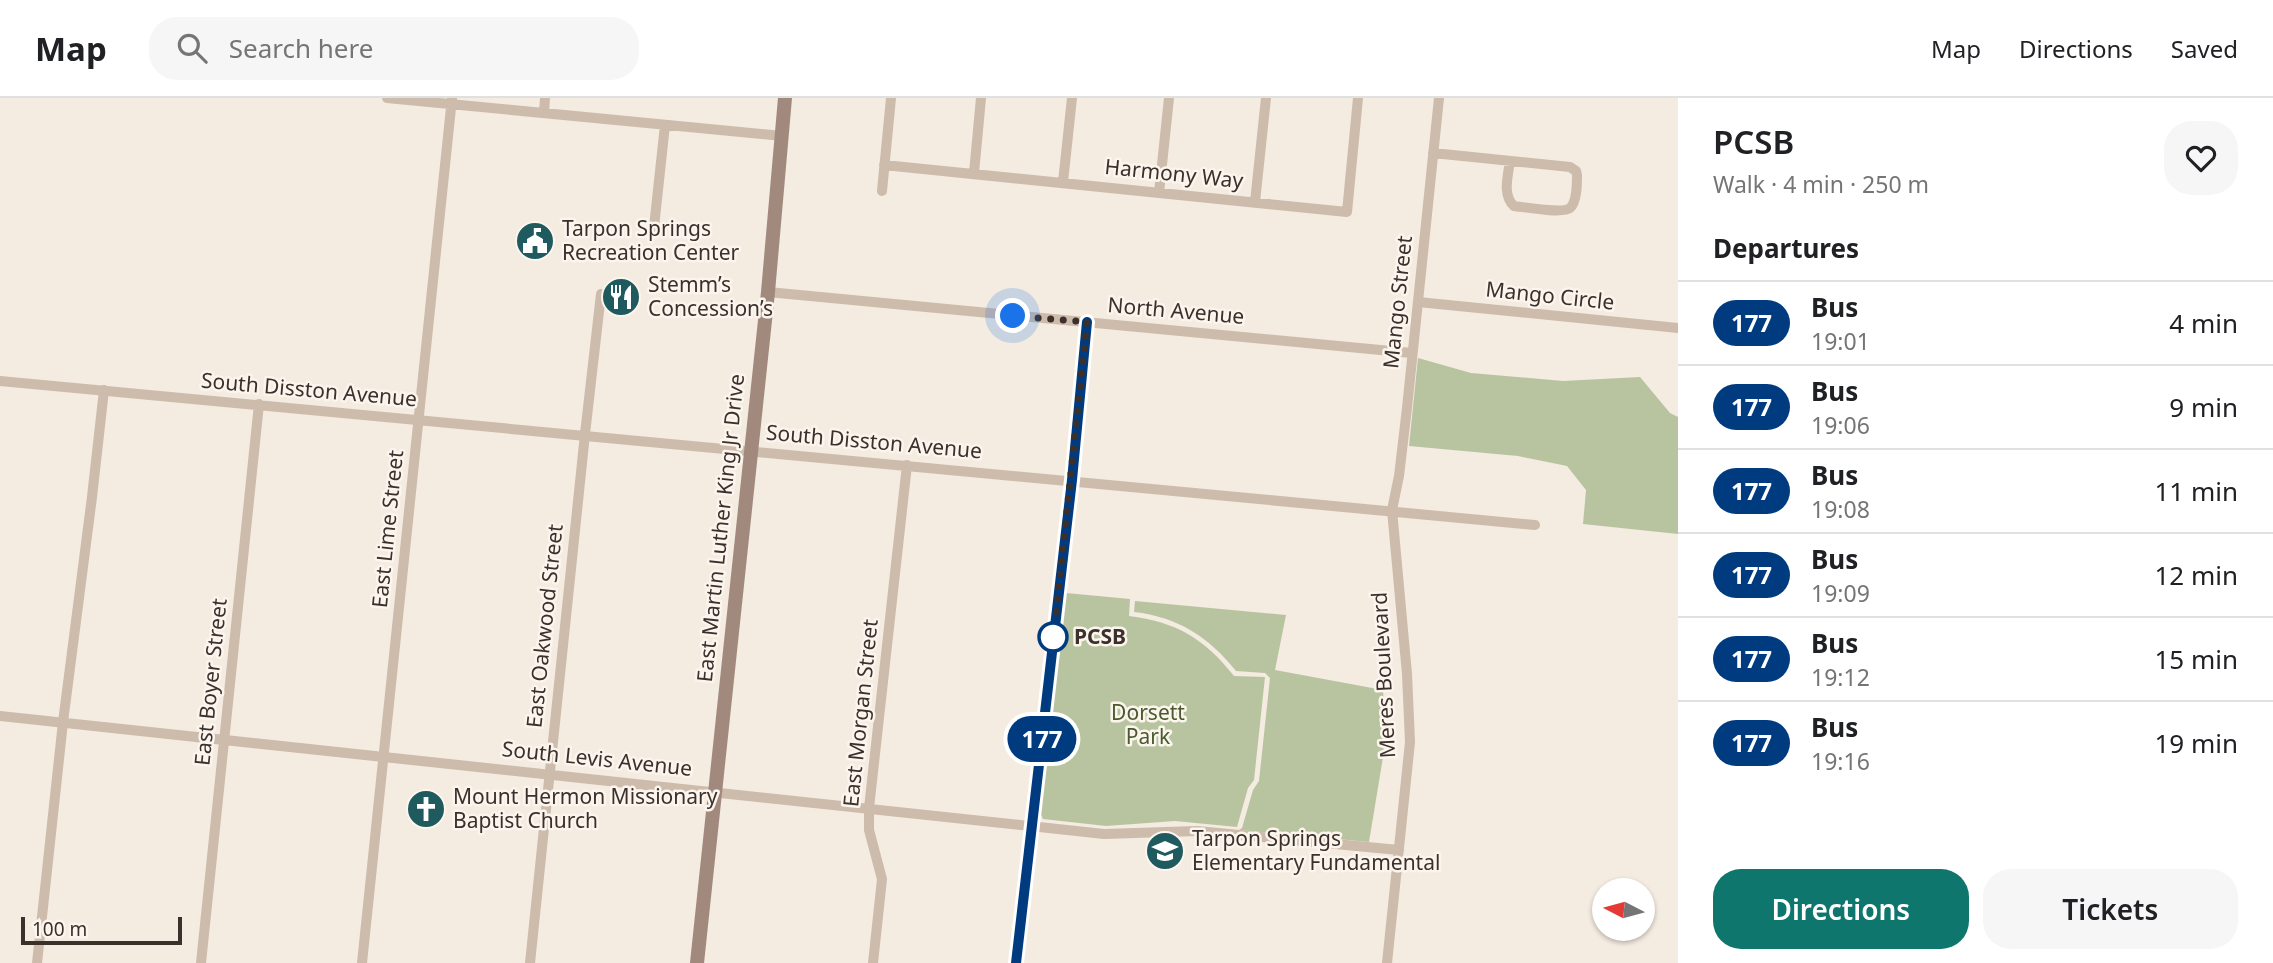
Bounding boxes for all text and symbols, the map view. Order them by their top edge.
search box [149,17,639,80]
text: Map [35,26,107,71]
icon: search [173,29,211,67]
text: Search here [229,30,373,66]
text: Map [1931,32,1981,65]
text: Directions [2019,32,2133,65]
text: Saved [2171,32,2238,65]
text: PCSB [1713,119,1794,164]
button: heart [2164,121,2238,195]
street label: Harmony Way [1103,152,1245,194]
text: Walk · 4 min · 250 m [1713,168,1929,200]
place label: Tarpon Springs Recreation Center [562,214,740,266]
public building icon: Tarpon Springs Recreation Center [514,220,556,262]
text: Departures [1713,230,1859,266]
street label: Mango Street [1376,234,1418,370]
place label: Stemm’s Concession’s [648,270,773,322]
street label: Mango Circle [1484,274,1616,316]
restaurant icon: Stemm’s Concession’s [600,276,642,318]
text: Bus [1811,289,1858,325]
street label: North Avenue [1107,290,1246,330]
your location [995,298,1030,333]
text: 4 min [2169,305,2238,341]
text: 177 [1731,306,1772,339]
text: 19:01 [1811,325,1870,357]
street label: South Disston Avenue [200,366,418,412]
street label: East Martin Luther King Jr Drive [690,372,750,683]
text: Bus [1811,373,1858,409]
text: 9 min [2169,389,2238,425]
text: 177 [1731,390,1772,423]
text: 19:06 [1811,409,1870,441]
street label: South Disston Avenue [765,418,983,464]
street label: East Lime Street [365,448,409,609]
text: Bus [1811,457,1858,493]
text: 11 min [2154,473,2238,509]
text: 177 [1731,474,1772,507]
text: 19:08 [1811,493,1870,525]
street label: East Oakwood Street [519,522,569,729]
text: Bus [1811,541,1858,577]
text: 12 min [2154,557,2238,593]
text: 177 [1731,558,1772,591]
text: 19:09 [1811,577,1870,609]
street label: Meres Boulevard [1365,591,1401,759]
street label: East Boyer Street [187,597,233,767]
street label: East Morgan Street [836,617,884,808]
marker: PCSB [1038,622,1068,652]
place label: PCSB [1074,622,1126,650]
text: Bus [1811,625,1858,661]
text: 15 min [2154,641,2238,677]
text: 177 [1731,642,1772,675]
text: 19:12 [1811,661,1870,693]
park label: Dorsett Park [1111,698,1185,750]
text: Bus [1811,709,1858,745]
line badge: 177 [1002,716,1082,762]
text: 177 [1021,722,1063,755]
text: 19 min [2154,725,2238,761]
text: 177 [1731,726,1772,759]
street label: South Levis Avenue [501,734,694,782]
text: 19:16 [1811,745,1870,777]
place label: Mount Hermon Missionary Baptist Church [453,782,718,834]
church icon: Mount Hermon Missionary Baptist Church [405,788,447,830]
place label: Tarpon Springs Elementary Fundamental [1192,824,1440,876]
school or university icon: Tarpon Springs Elementary Fundamental [1144,830,1186,872]
button: Directions [1713,869,1969,949]
button: Tickets [1983,869,2238,949]
north arrow [1592,878,1656,942]
map controls [1592,878,1655,941]
scale bar [21,914,182,946]
text: 100 m [32,916,87,942]

